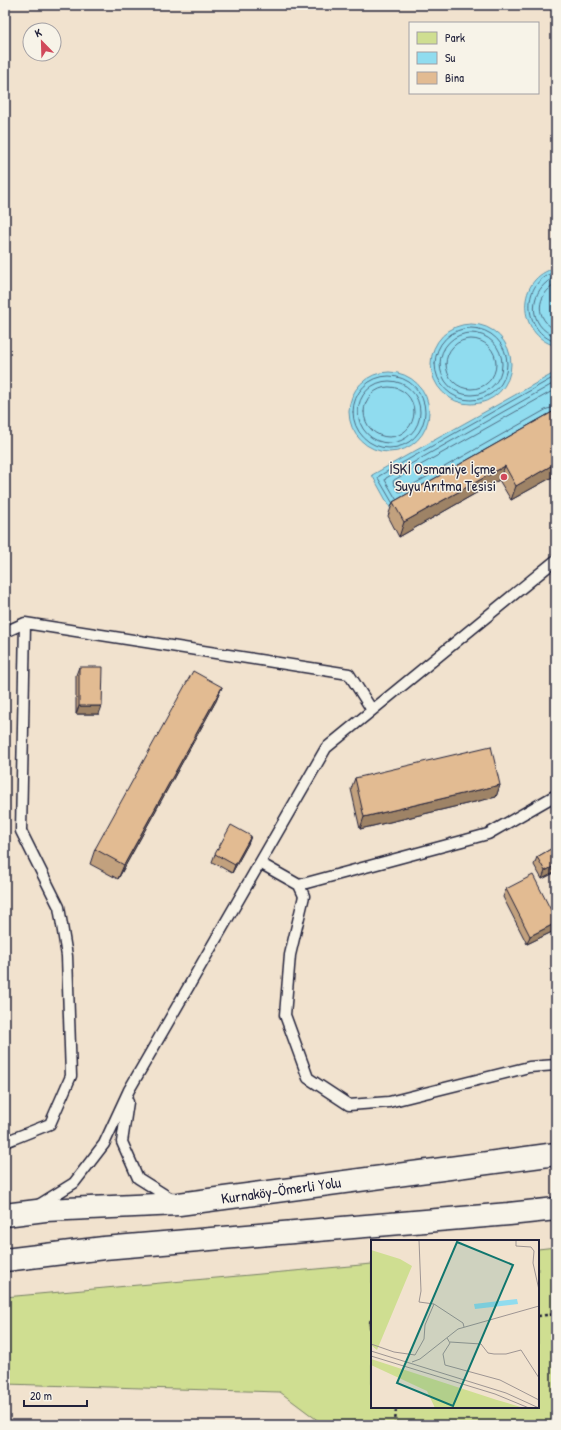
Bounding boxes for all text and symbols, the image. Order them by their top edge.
north arrow [22,22,62,62]
legend [409,22,539,94]
text: K [33,25,44,40]
text: Park [445,29,465,46]
text: Su [445,49,456,66]
text: Bina [445,69,464,86]
place label: İSKİ Osmaniye İçme Suyu Arıtma Tesisi [389,458,496,496]
marker: İSKİ Osmaniye İçme Suyu Arıtma Tesisi [499,472,509,482]
street label: Kurnaköy-Ömerli Yolu [220,1171,342,1209]
inset map [371,1240,539,1408]
scale bar [24,1382,87,1408]
text: 20 m [30,1387,52,1404]

